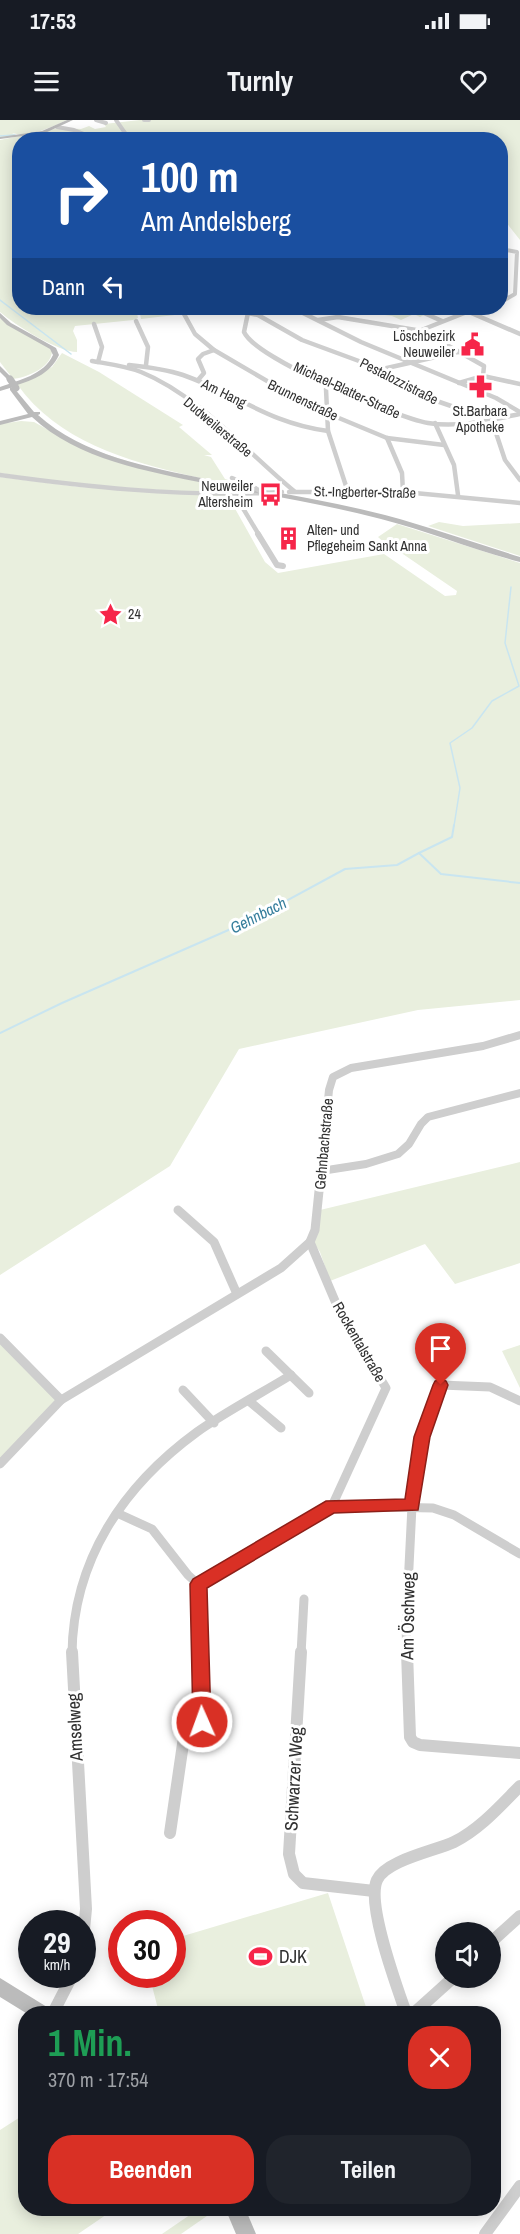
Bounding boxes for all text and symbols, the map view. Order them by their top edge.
text: 17:53 [30,6,76,36]
text: Turnly [227,63,293,99]
icon: menu [30,65,63,98]
icon: heart [457,65,490,98]
text: 100 m [141,149,239,205]
icon: right [42,156,120,234]
text: Am Andelsberg [141,203,291,239]
icon: left [97,270,130,303]
text: Dann [42,272,85,302]
place label: Löschbezirk Neuweiler [393,327,455,361]
public building icon: Löschbezirk Neuweiler [460,331,486,357]
street label: Pestalozzistraße [357,354,441,408]
street label: Michael-Blatter-Straße [291,357,403,423]
street label: Am Hang [198,374,250,412]
pharmacy icon: St.Barbara Apotheke [467,374,493,400]
street label: Brunnenstraße [265,375,341,425]
street label: Dudweilerstraße [180,393,256,461]
place label: St.Barbara Apotheke [453,402,508,436]
place label: Neuweiler Altersheim [197,477,253,511]
bus stop icon: Neuweiler Altersheim [258,481,284,507]
street label: St.-Ingberter-Straße [314,482,416,502]
place label: Alten- und Pflegeheim Sankt Anna [306,521,428,555]
building icon: Alten- und Pflegeheim Sankt Anna [276,525,302,551]
place icon: 24 [97,601,123,627]
place label: 24 [128,605,141,623]
water label: Gehnbach [226,891,290,939]
street label: Gehnbachstraße [309,1097,338,1191]
street label: Rockentalstraße [328,1298,391,1386]
pin [415,1323,466,1385]
icon: arrive [424,1332,457,1365]
street label: Am Öschweg [394,1571,421,1661]
position arrow [170,1690,234,1754]
street label: Amselweg [60,1692,89,1763]
street label: Schwarzer Weg [278,1726,309,1832]
speed limit sign: 30 [108,1910,186,1988]
text: 29 [43,1922,71,1962]
map controls [435,1922,501,1988]
button: sound [435,1922,501,1988]
sports icon: DJK [248,1944,274,1970]
place label: DJK [279,1944,307,1969]
text: km/h [44,1954,70,1975]
text: 1 Min. [48,2019,132,2067]
button: close [408,2026,471,2089]
text: 370 m · 17:54 [48,2066,148,2093]
button: Beenden [48,2135,254,2204]
button: Teilen [266,2135,471,2204]

